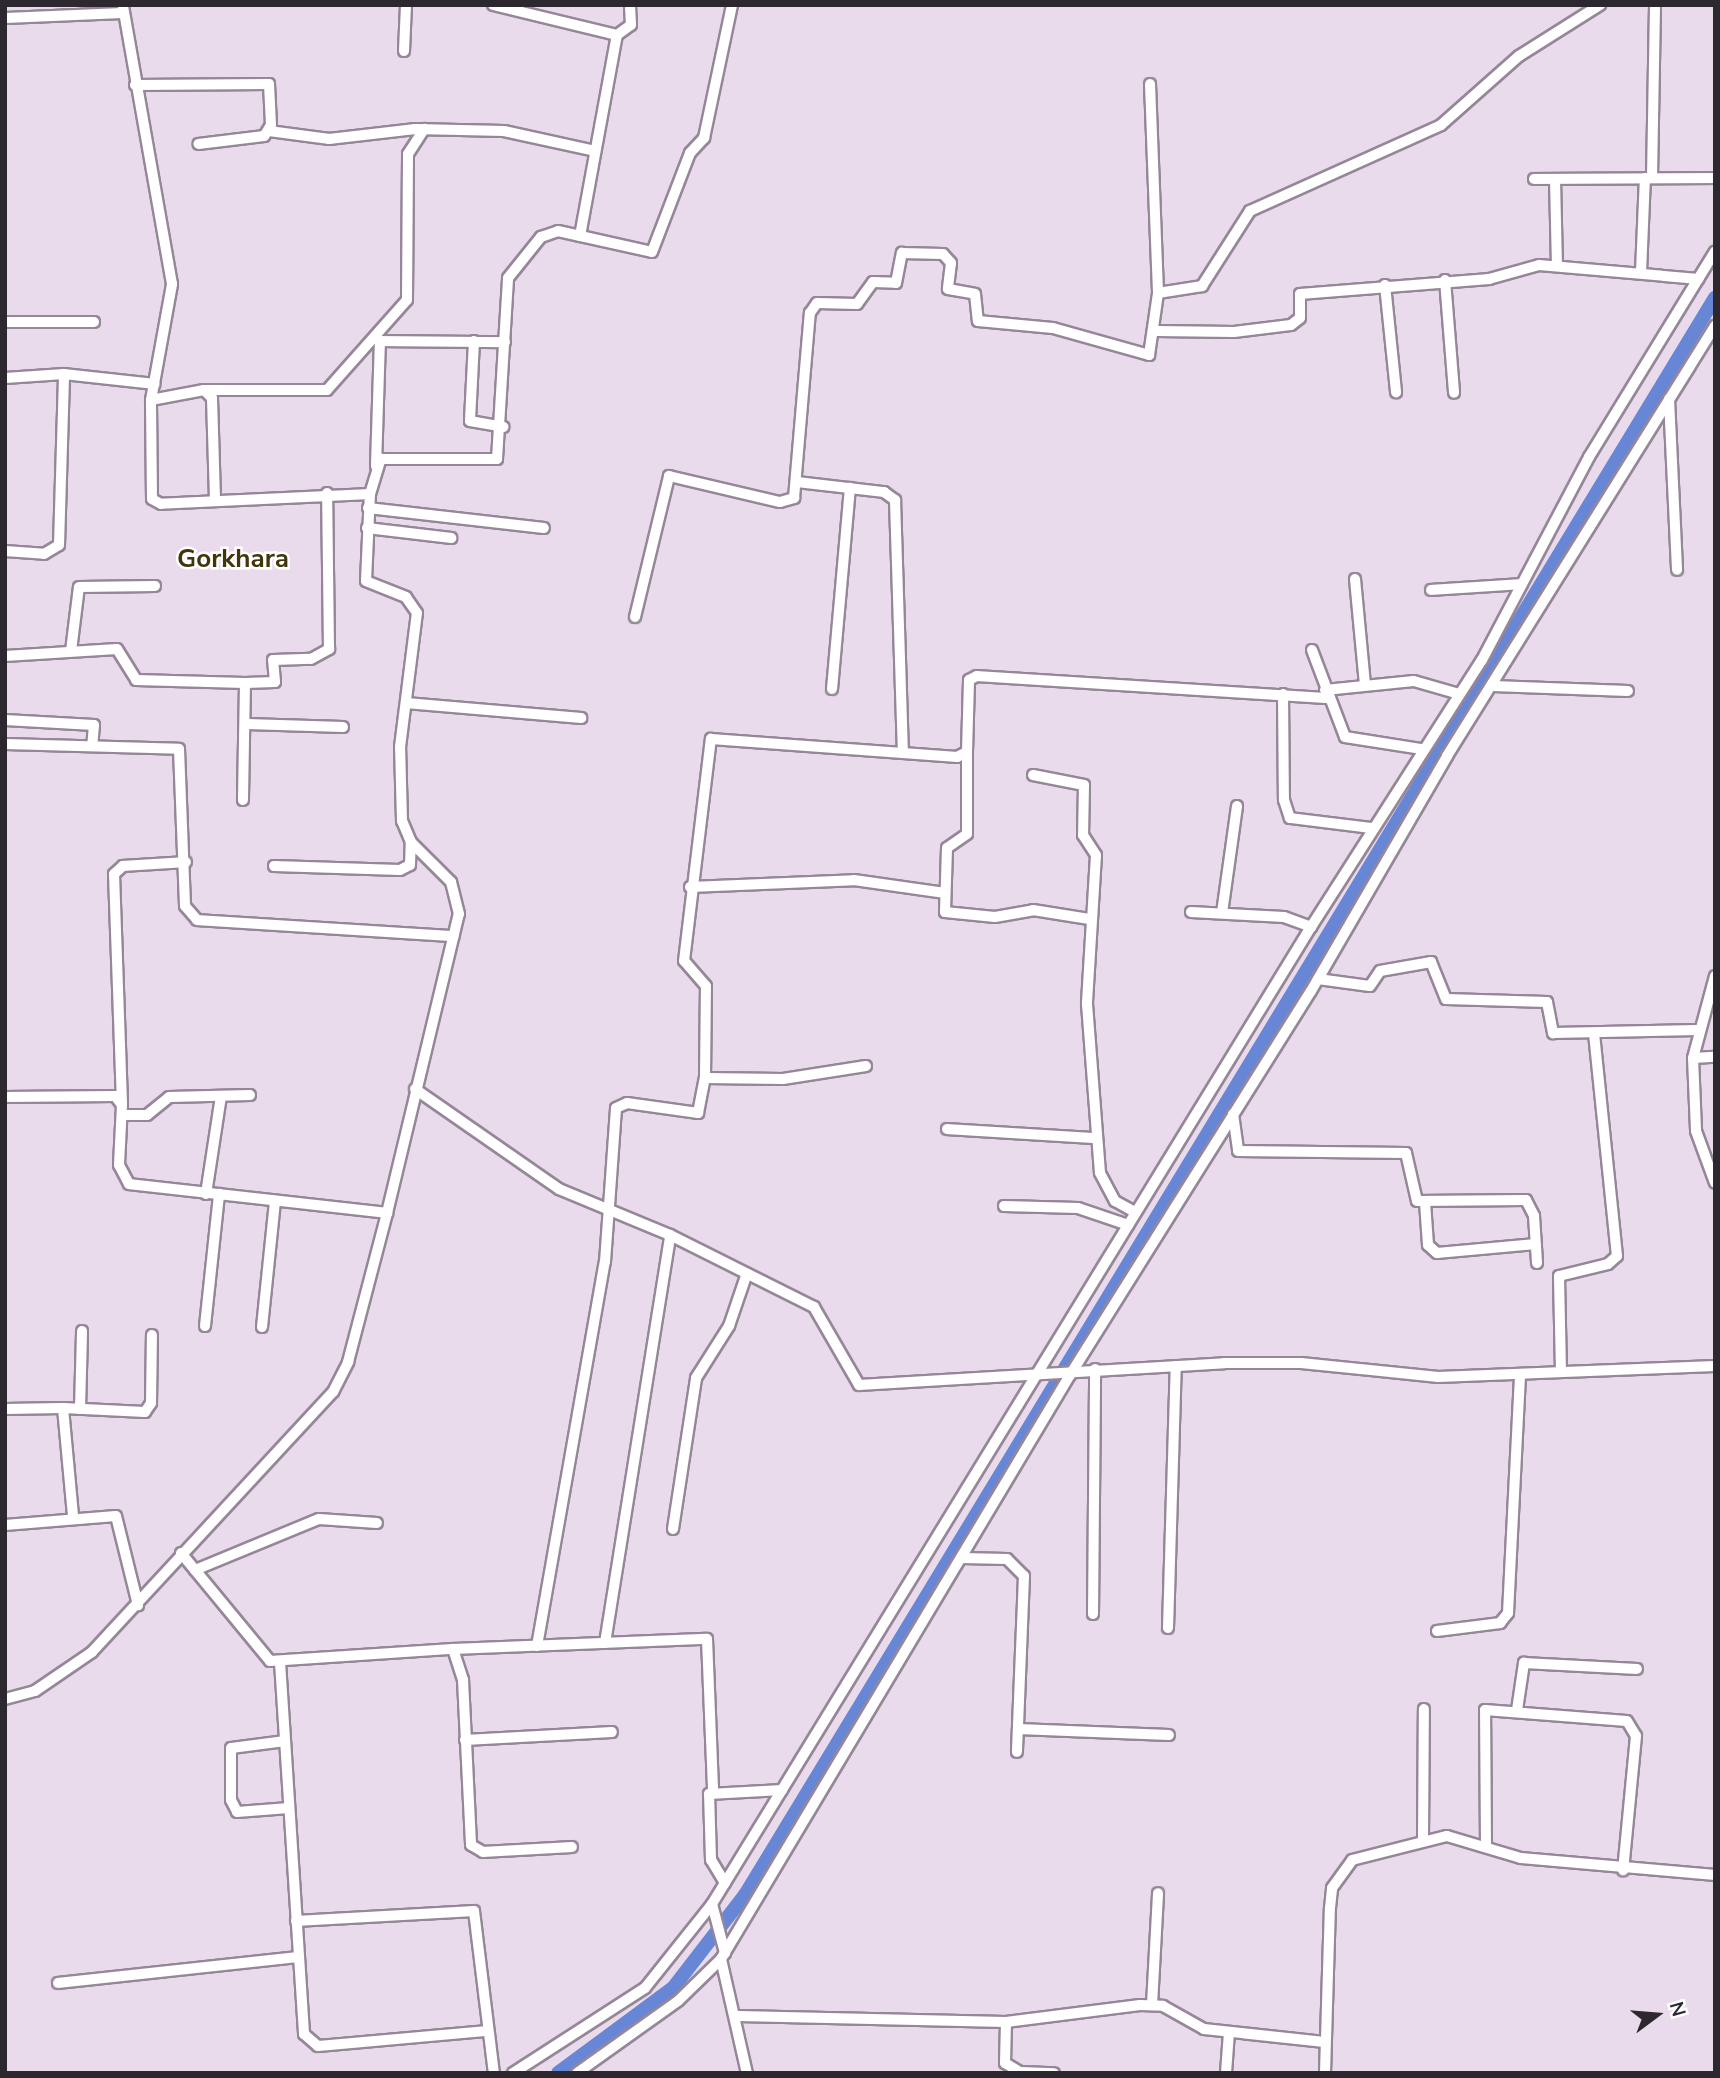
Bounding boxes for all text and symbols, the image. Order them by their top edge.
district label: Gorkhara [177,543,289,575]
north arrow [1622,1980,1692,2050]
text: N [1663,1999,1692,2020]

